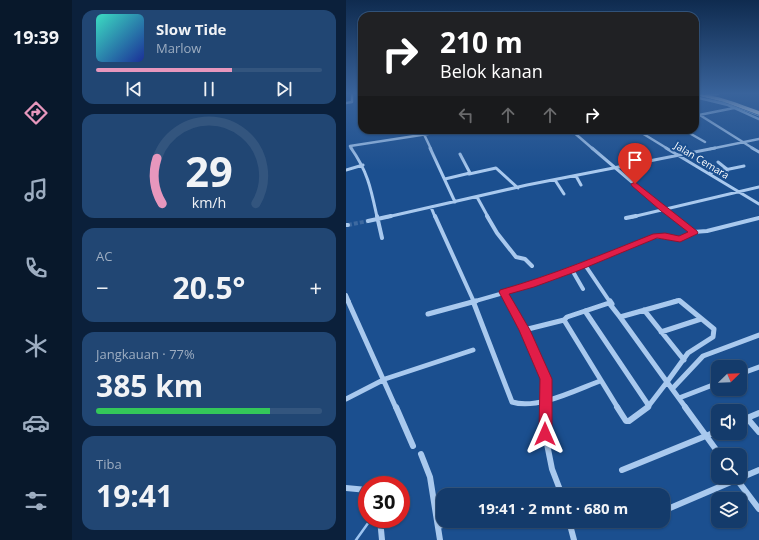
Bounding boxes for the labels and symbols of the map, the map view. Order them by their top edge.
street label: Jalan Cemara [671,138,732,182]
pin [618,143,652,184]
north arrow [711,360,747,396]
position arrow [524,413,566,455]
speed limit sign: 30 [358,476,410,528]

